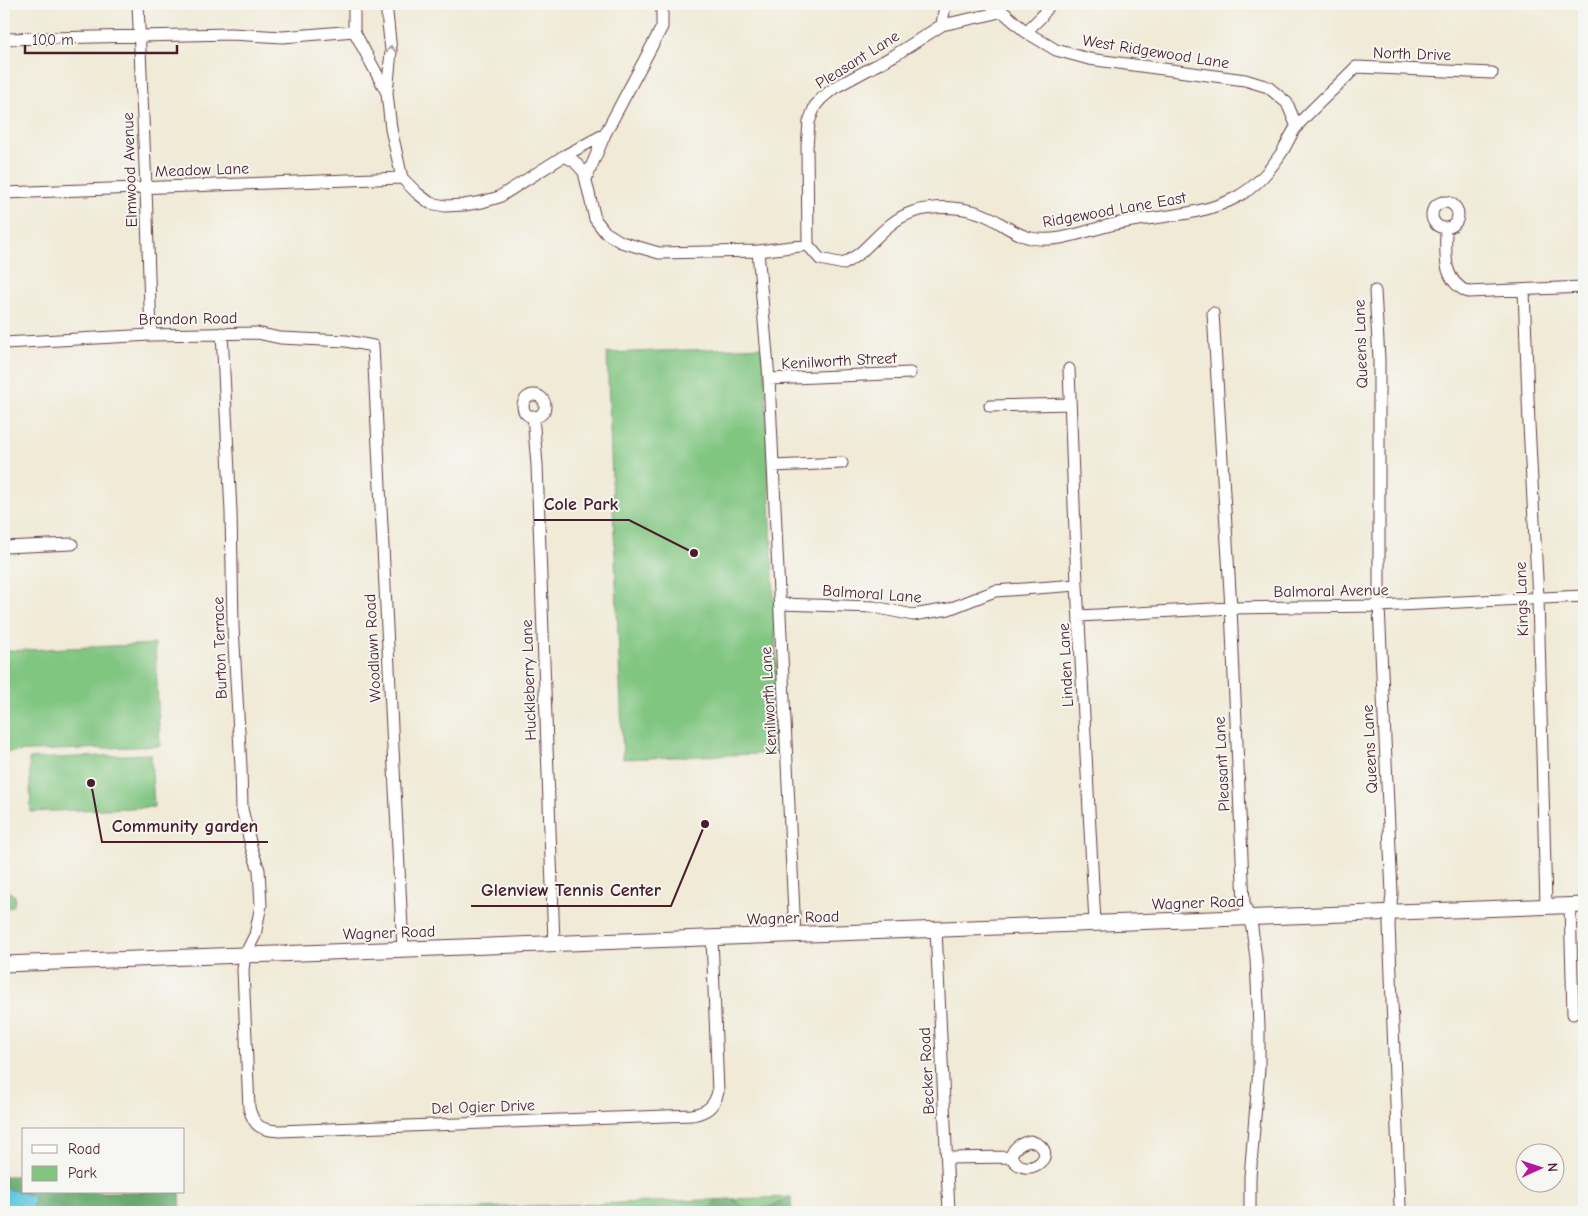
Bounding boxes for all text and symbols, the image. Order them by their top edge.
scale bar [25,22,178,54]
street label: Pleasant Lane [812,27,903,93]
text: 100 m [32,31,74,49]
street label: West Ridgewood Lane [1081,31,1231,72]
one-way arrow [386,44,396,52]
street label: North Drive [1373,44,1451,64]
street label: Elmwood Avenue [119,112,141,228]
street label: Meadow Lane [155,159,249,181]
street label: Ridgewood Lane East [1041,188,1188,231]
street label: Queens Lane [1350,299,1372,389]
street label: Brandon Road [138,309,238,329]
street label: Kenilworth Street [781,349,898,373]
callout: Cole Park [534,487,629,520]
text: Cole Park [544,494,619,515]
street label: Kings Lane [1512,561,1532,637]
street label: Balmoral Avenue [1273,581,1389,601]
street label: Balmoral Lane [822,582,922,606]
street label: Woodlawn Road [361,593,385,703]
street label: Burton Terrace [209,596,231,700]
street label: Huckleberry Lane [518,619,540,741]
street label: Linden Lane [1055,623,1077,707]
street label: Kenilworth Lane [757,646,781,756]
street label: Queens Lane [1359,704,1381,794]
street label: Pleasant Lane [1211,716,1233,812]
callout: Community garden [102,809,268,842]
text: Community garden [112,816,258,837]
callout: Glenview Tennis Center [471,873,671,906]
text: Glenview Tennis Center [481,880,662,901]
street label: Wagner Road [1151,892,1245,914]
street label: Wagner Road [746,907,840,929]
street label: Wagner Road [342,922,436,944]
street label: Becker Road [916,1027,938,1115]
street label: Del Ogier Drive [431,1096,535,1118]
legend [22,1128,185,1194]
text: Road [68,1140,100,1158]
north arrow [1516,1144,1566,1194]
text: N [1544,1162,1561,1172]
text: Park [68,1164,97,1182]

